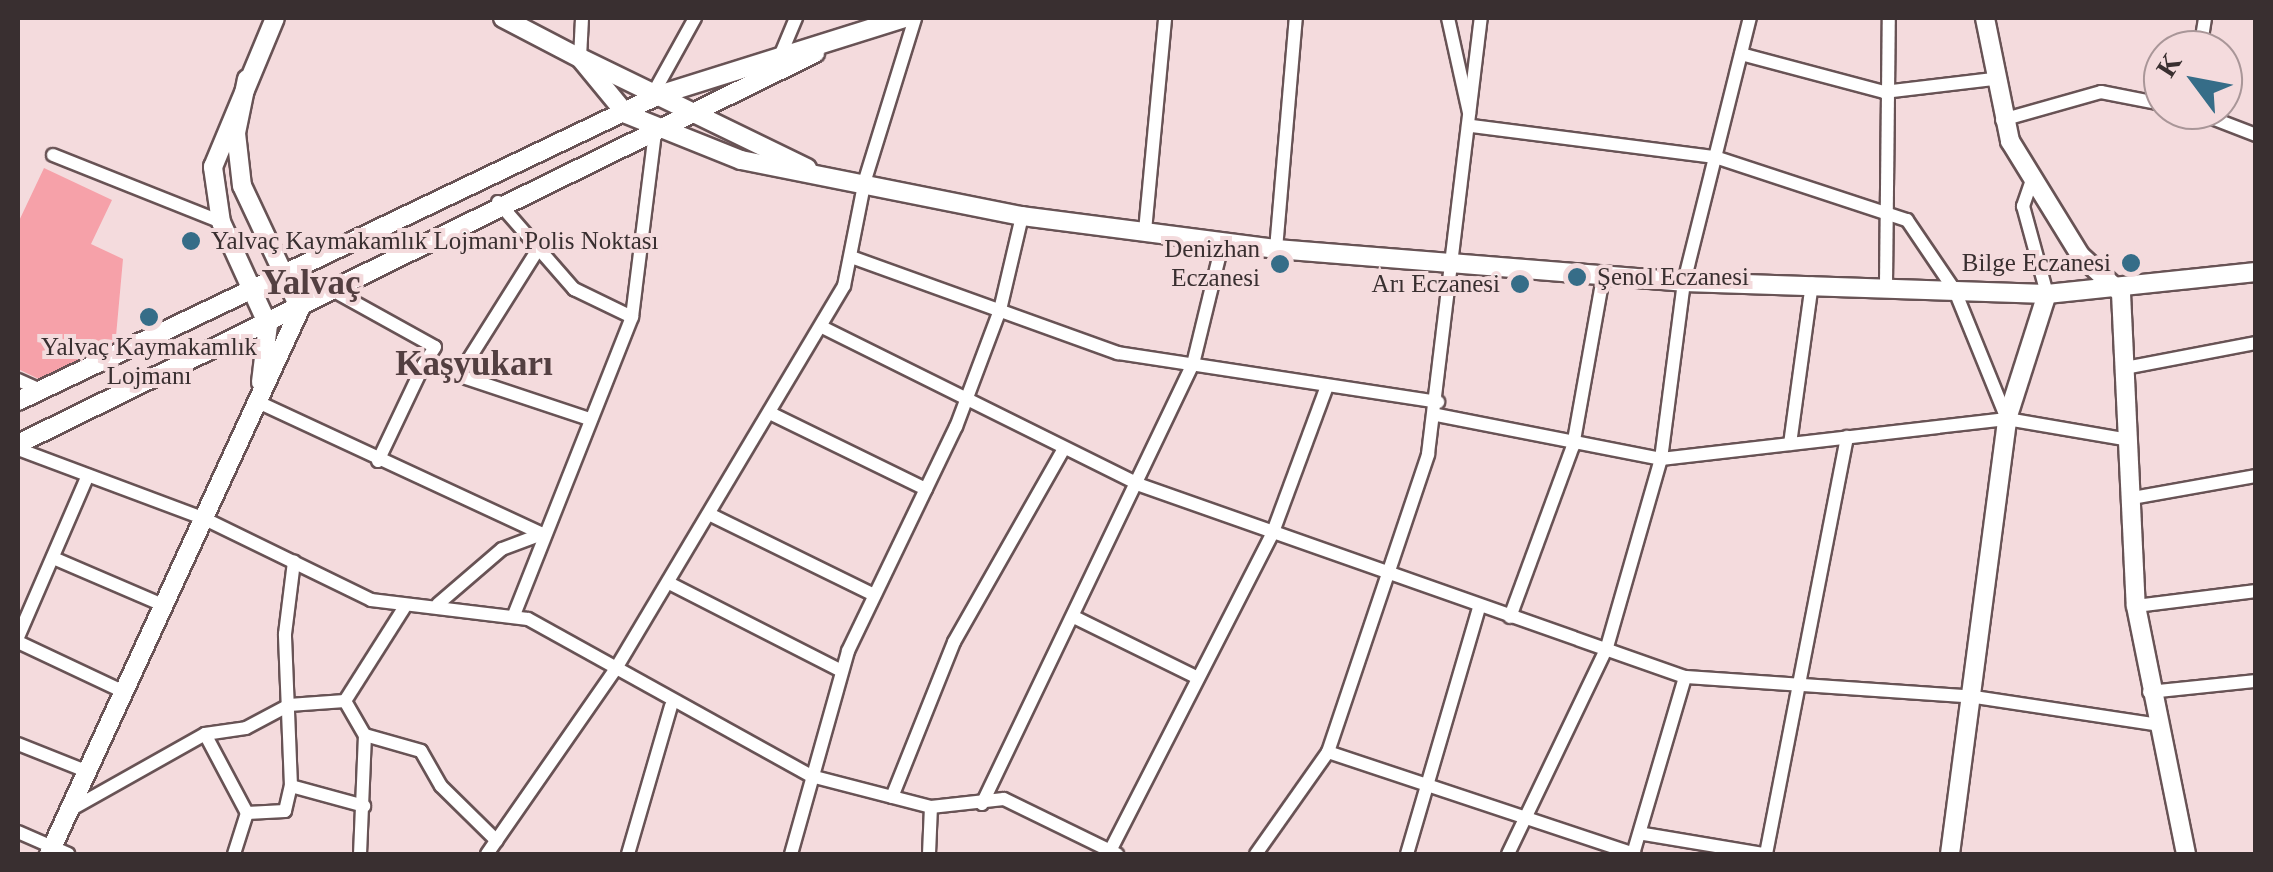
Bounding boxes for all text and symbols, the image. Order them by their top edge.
north arrow [2143,30,2243,130]
text: K [2150,47,2188,82]
place label: Yalvaç Kaymakamlık Lojmanı Polis Noktası [211,226,658,256]
marker: Yalvaç Kaymakamlık Lojmanı Polis Noktası [180,230,202,252]
place label: Denizhan Eczanesi [1164,235,1260,294]
place label: Bilge Eczanesi [1962,248,2111,278]
marker: Bilge Eczanesi [2120,252,2142,274]
marker: Denizhan Eczanesi [1269,253,1291,275]
district label: Yalvaç [261,262,361,304]
place label: Şenol Eczanesi [1597,262,1749,292]
marker: Şenol Eczanesi [1566,266,1588,288]
place label: Arı Eczanesi [1372,269,1500,299]
marker: Arı Eczanesi [1509,273,1531,295]
marker: Yalvaç Kaymakamlık Lojmanı [138,306,160,328]
place label: Yalvaç Kaymakamlık Lojmanı [41,333,257,392]
district label: Kaşyukarı [395,343,553,385]

